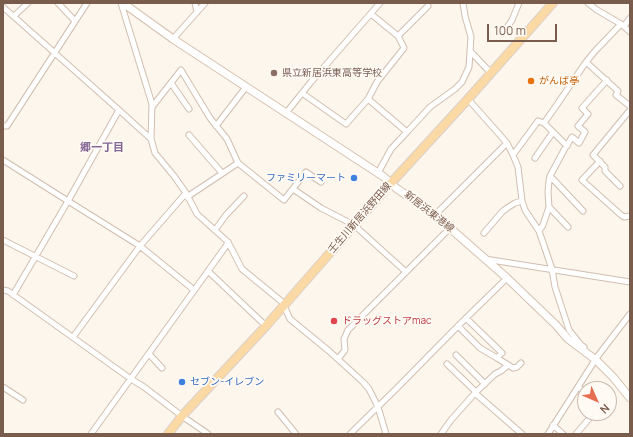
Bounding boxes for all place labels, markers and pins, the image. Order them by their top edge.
place label: 県立新居浜東高等学校 [282,67,382,79]
marker: 県立新居浜東高等学校 [269,68,279,78]
place label: がんば亭 [539,75,579,87]
marker: がんば亭 [526,76,536,86]
place label: ファミリーマート [266,172,346,184]
marker: ファミリーマート [349,173,359,183]
place label: ドラッグストアmac [342,315,432,327]
marker: ドラッグストアmac [329,316,339,326]
place label: セブン-イレブン [190,376,264,388]
marker: セブン-イレブン [177,377,187,387]

